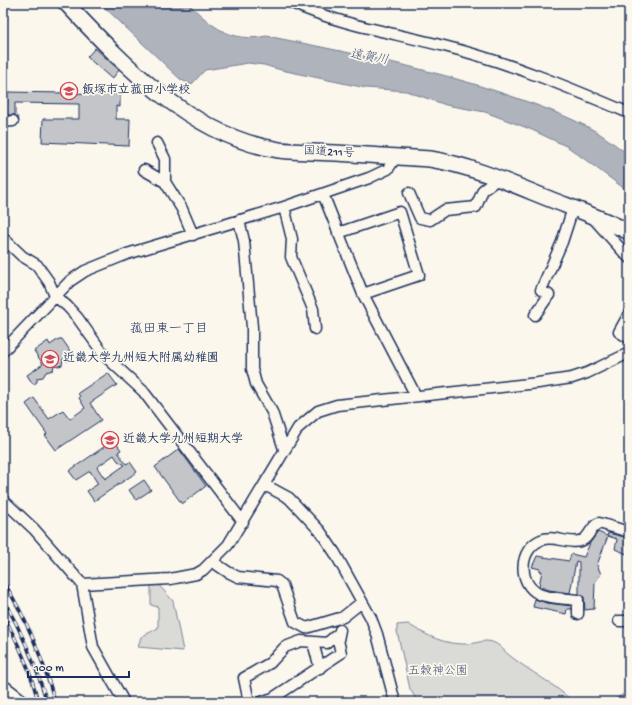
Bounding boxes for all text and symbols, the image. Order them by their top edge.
water label: 遠賀川 [348,46,390,69]
school or university icon: 飯塚市立菰田小学校 [59,81,79,101]
place label: 飯塚市立菰田小学校 [82,83,190,98]
street label: 国道211号 [303,144,355,161]
district label: 菰田東一丁目 [130,322,208,337]
school or university icon: 近畿大学九州短大附属幼稚園 [40,349,60,369]
place label: 近畿大学九州短大附属幼稚園 [63,351,219,366]
school or university icon: 近畿大学九州短期大学 [100,430,120,450]
place label: 近畿大学九州短期大学 [123,432,243,447]
scale bar [28,653,129,679]
text: 100 m [33,662,64,676]
park label: 五穀神公園 [408,664,468,679]

